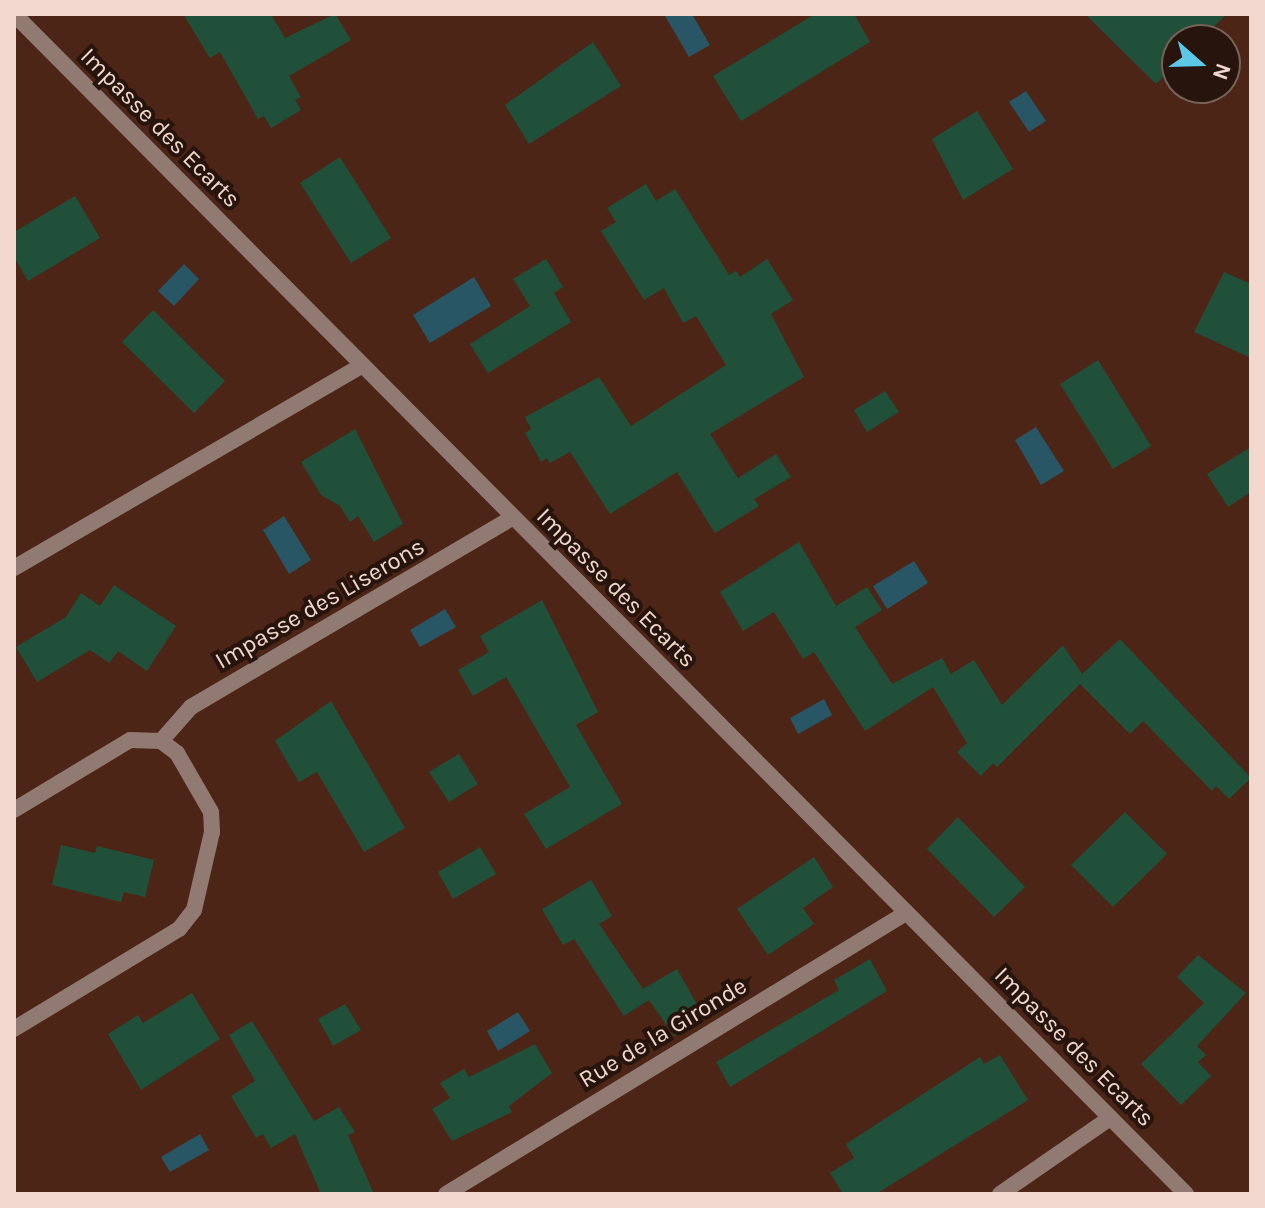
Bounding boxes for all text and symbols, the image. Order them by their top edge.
north arrow [1161,24,1241,104]
street label: Impasse des Ecarts [74,42,246,214]
text: N [1207,60,1237,83]
street label: Impasse des Ecarts [530,502,702,674]
street label: Impasse des Liserons [210,532,430,676]
street label: Impasse des Ecarts [988,961,1160,1133]
street label: Rue de la Gironde [574,972,752,1094]

